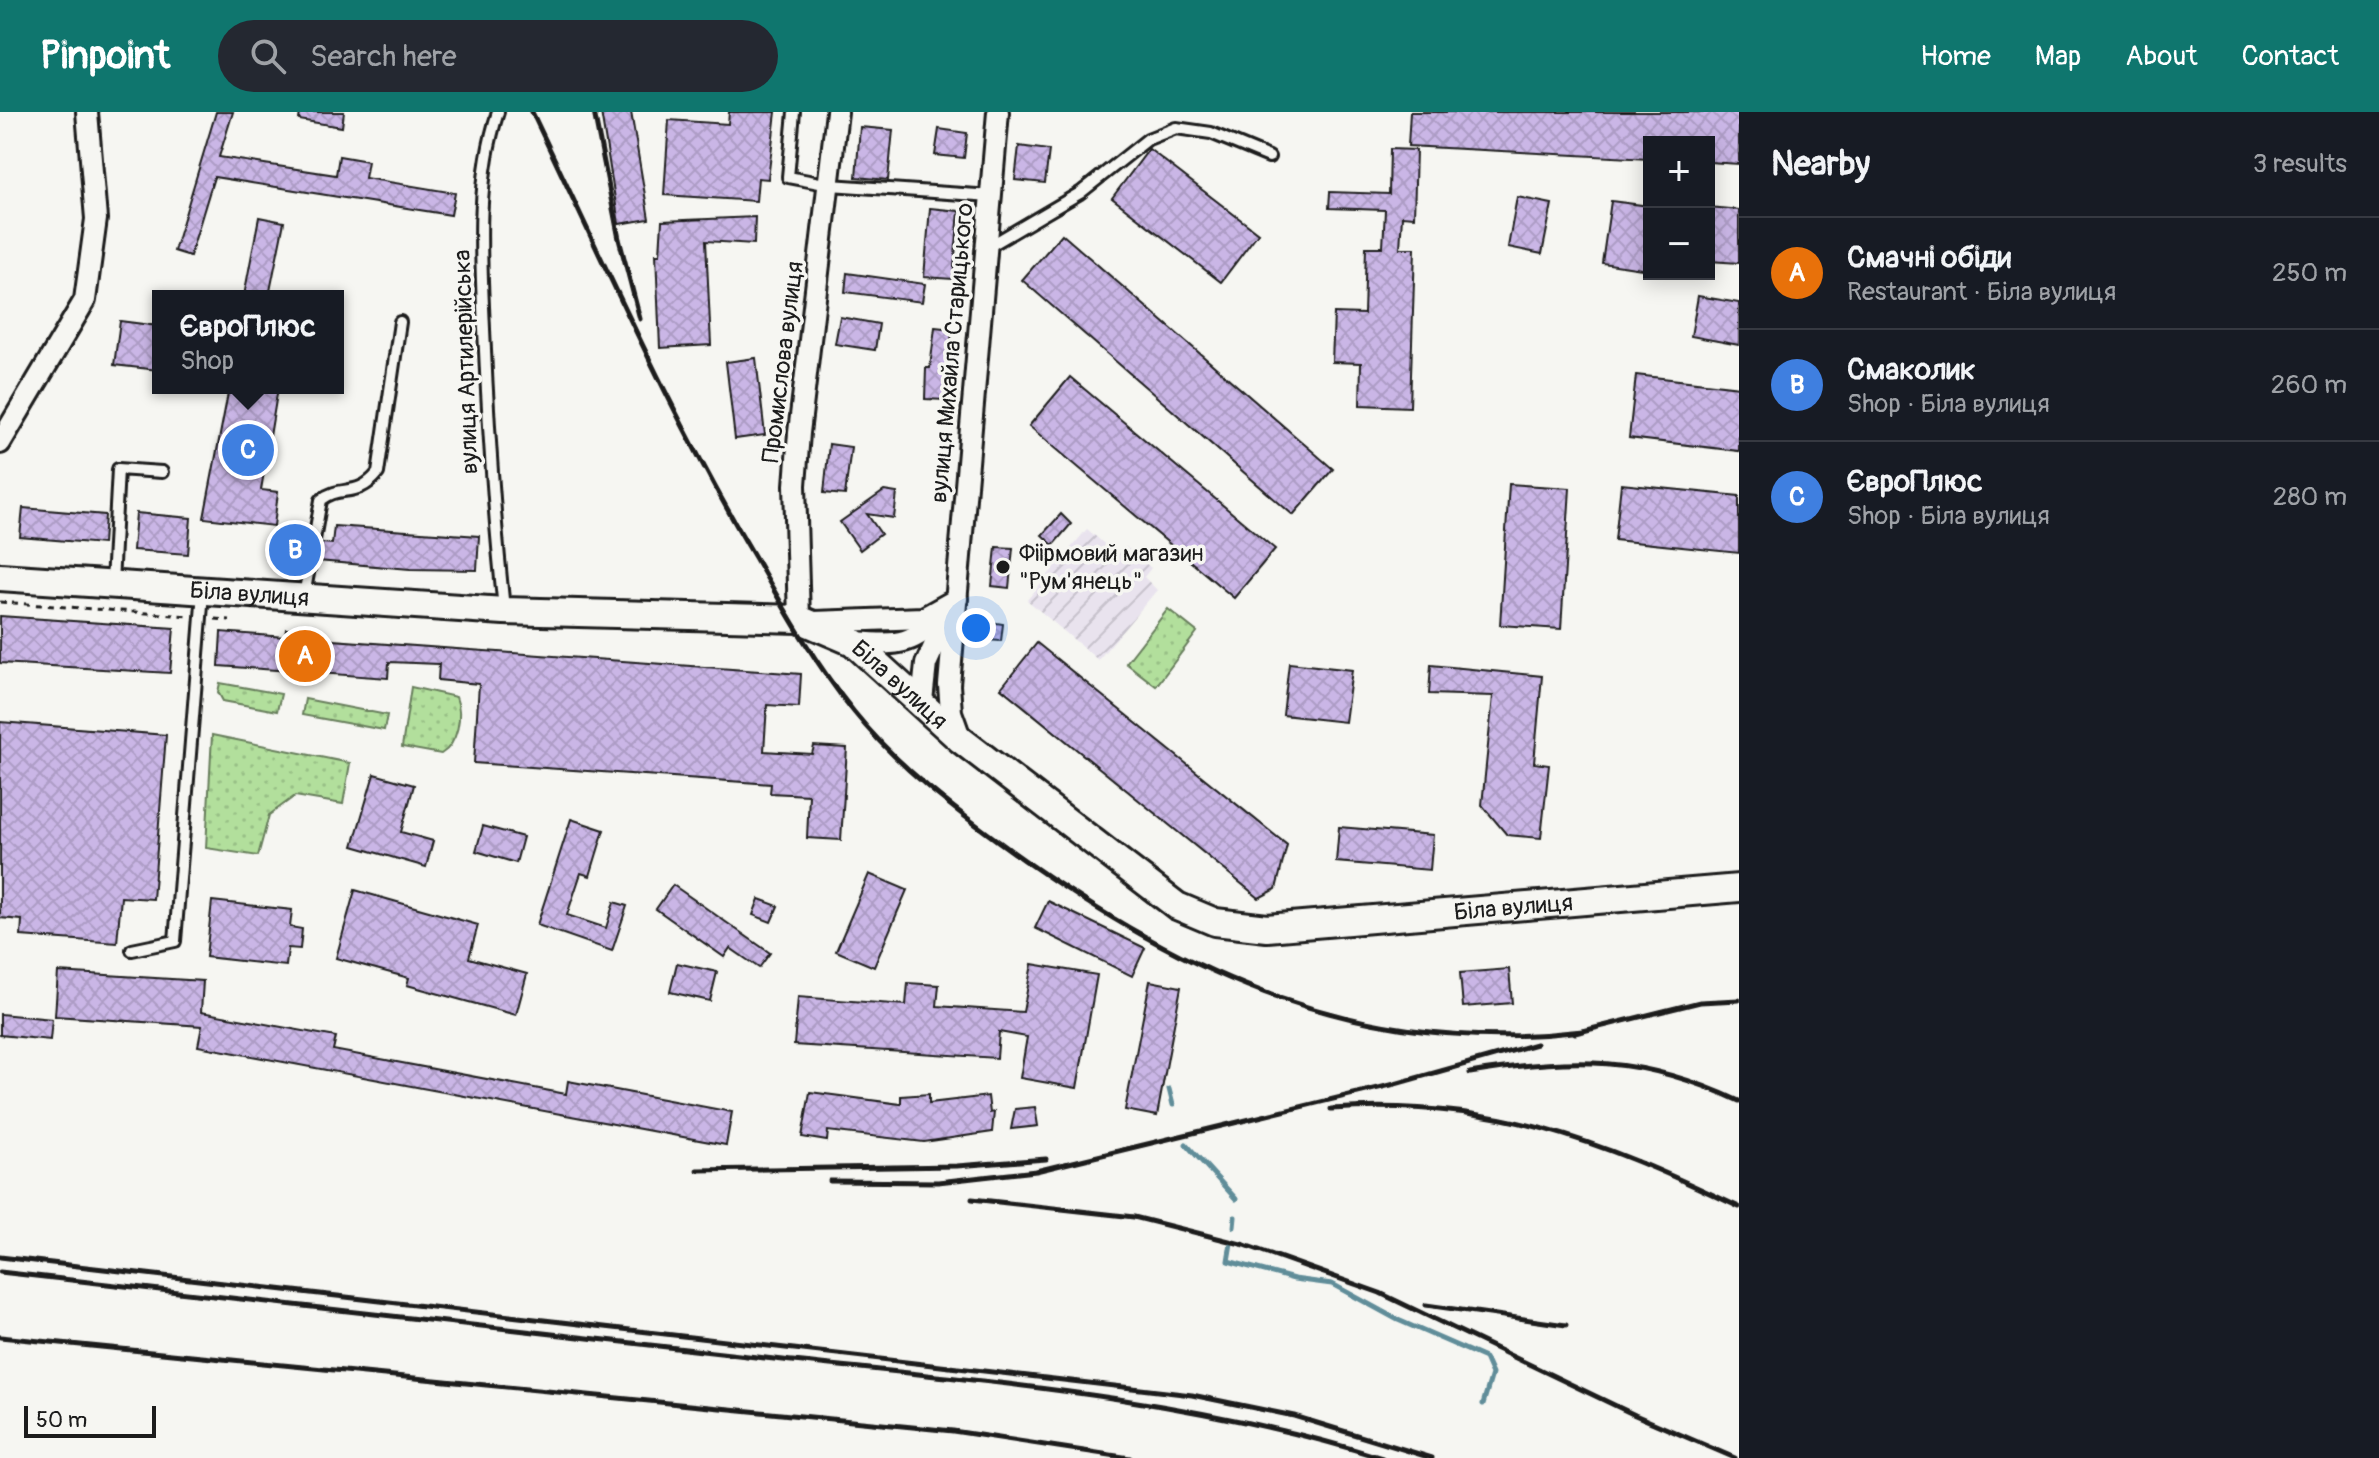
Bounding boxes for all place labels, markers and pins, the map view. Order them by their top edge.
pin: C [222,420,274,480]
pin: B [269,520,321,580]
place label: Фіірмовий магазин "Рум'янець" [1019,539,1203,596]
marker: Фіірмовий магазин "Рум'янець" [994,558,1012,576]
pin: A [279,626,331,686]

